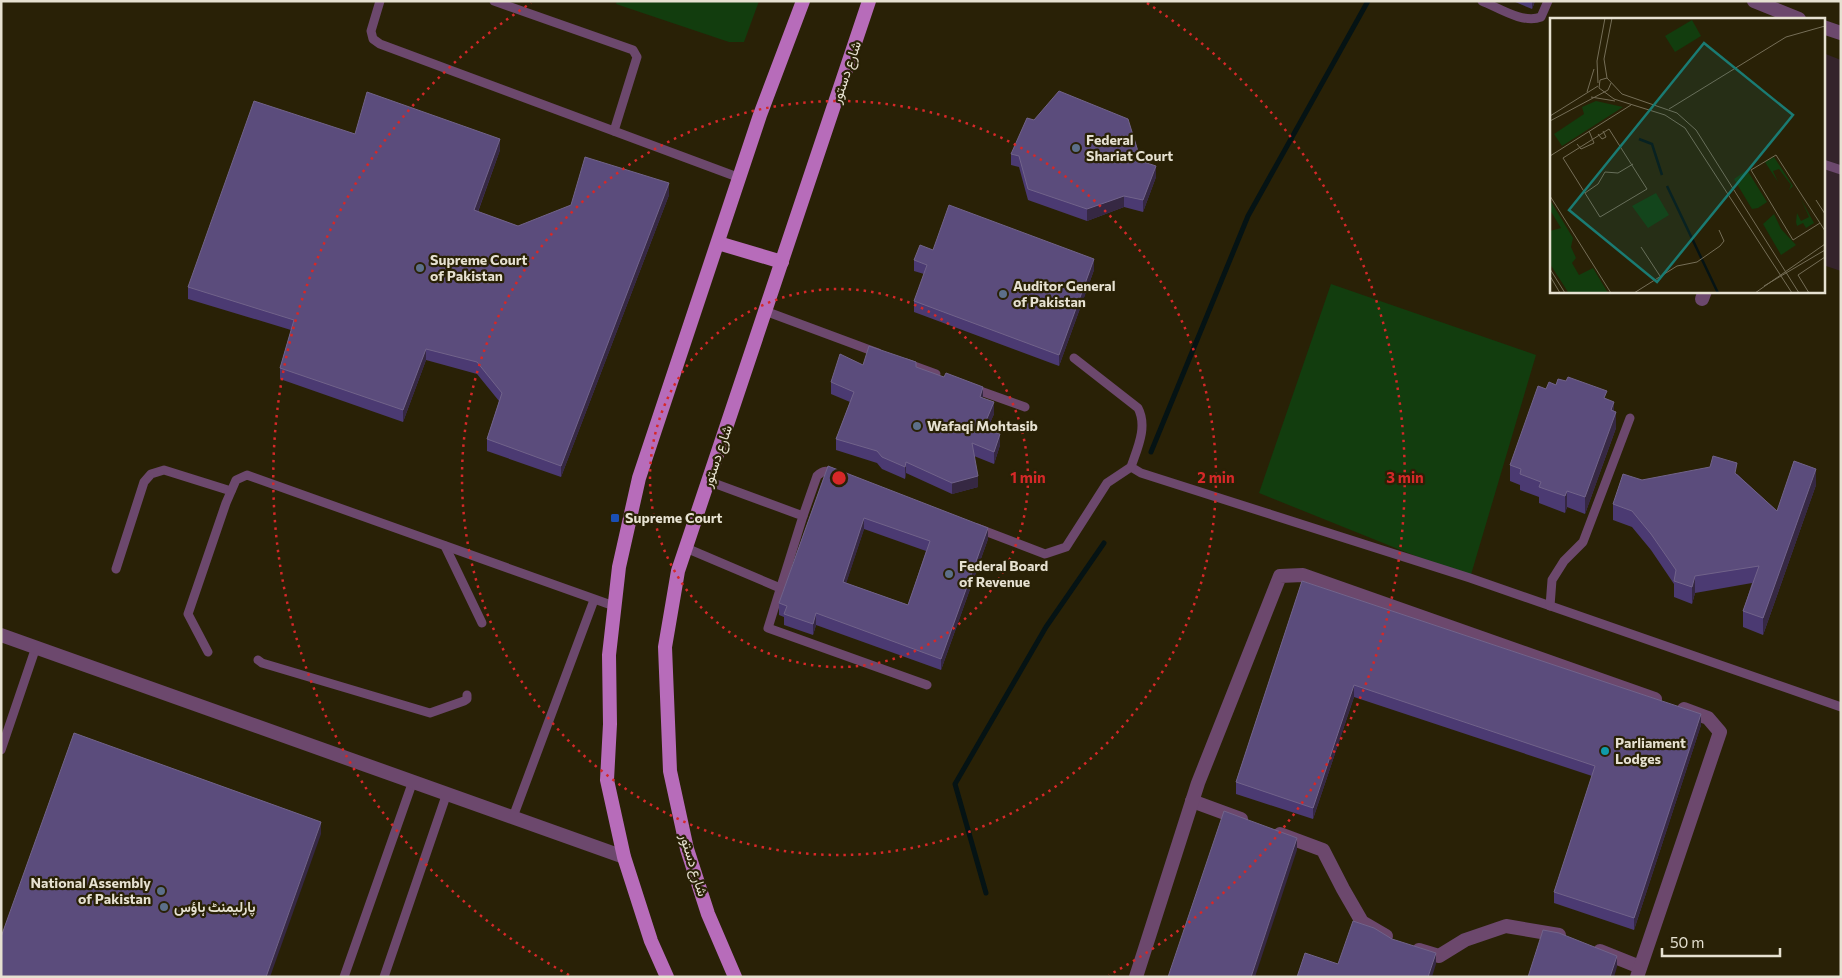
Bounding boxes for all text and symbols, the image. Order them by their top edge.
inset map [1550,18,1824,292]
street label: شارع دستور [827,39,867,107]
place label: Federal Shariat Court [1086,131,1173,164]
marker: Federal Shariat Court [1070,142,1082,154]
place label: Supreme Court of Pakistan [430,251,528,284]
marker: Supreme Court of Pakistan [414,262,426,274]
place label: Auditor General of Pakistan [1013,277,1116,310]
marker: Auditor General of Pakistan [997,288,1009,300]
place label: Wafaqi Mohtasib [927,417,1038,434]
marker: Wafaqi Mohtasib [911,420,923,432]
street label: شارع دستور [698,423,738,491]
text: 1 min [1010,468,1046,486]
text: 2 min [1197,468,1235,486]
text: 3 min [1386,468,1424,486]
centre of rings [830,469,848,487]
place label: Supreme Court [625,509,723,526]
marker: Supreme Court [609,512,621,524]
place label: Federal Board of Revenue [959,557,1048,590]
marker: Federal Board of Revenue [943,568,955,580]
place label: Parliament Lodges [1615,734,1686,767]
marker: Parliament Lodges [1599,745,1611,757]
street label: شارع دستور [674,831,712,899]
place label: National Assembly of Pakistan [31,874,151,907]
marker: National Assembly of Pakistan [155,885,167,897]
place label: پارلیمنٹ ہاؤس [174,898,256,917]
marker: پارلیمنٹ ہاؤس [158,901,170,913]
scale bar [1662,926,1780,958]
text: 50 m [1670,933,1704,951]

